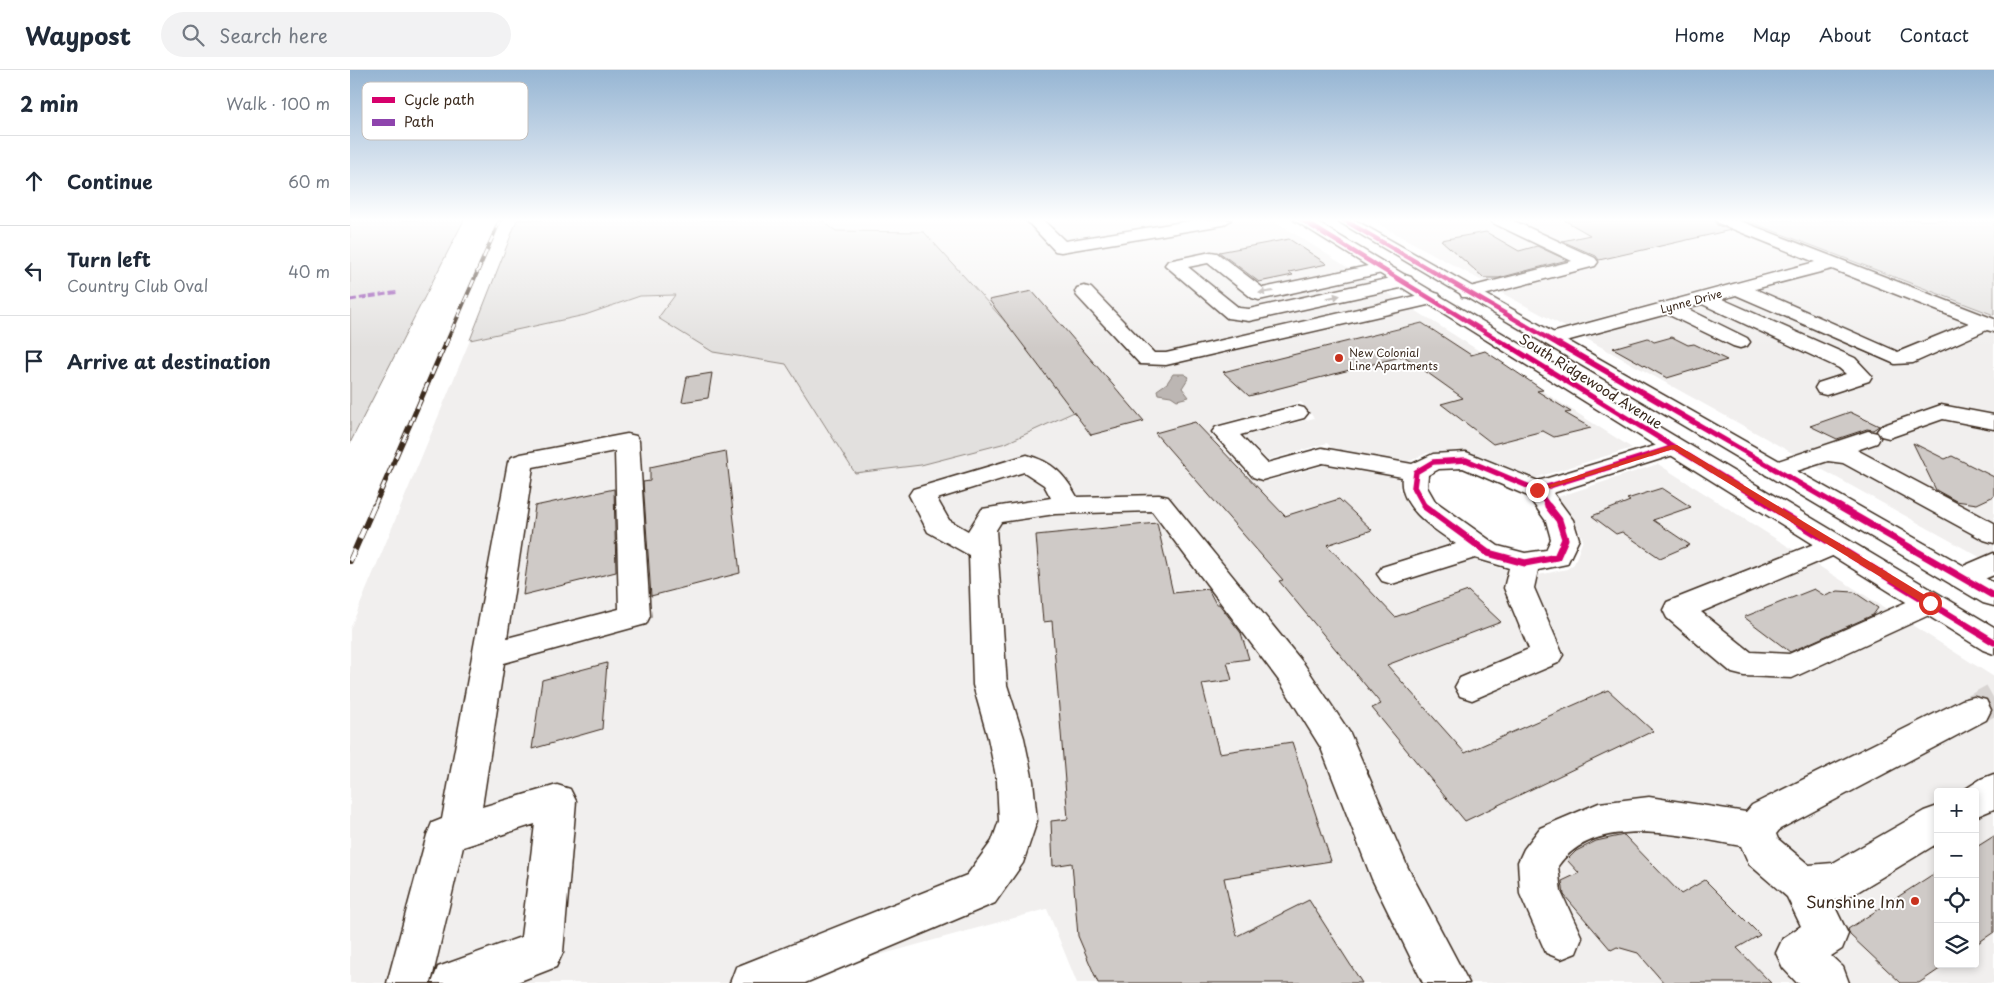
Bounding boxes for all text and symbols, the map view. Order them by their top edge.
search box [161,12,511,57]
text: Waypost [25,17,131,53]
icon: search [179,21,207,49]
text: Search here [219,21,328,49]
text: Home [1674,21,1724,48]
text: Map [1752,21,1791,48]
text: About [1819,21,1871,48]
text: Contact [1899,21,1969,48]
legend [362,82,528,140]
text: 2 min [20,87,79,119]
text: Cycle path [404,89,475,110]
text: Walk · 100 m [226,91,330,115]
text: Path [404,111,434,132]
icon: ahead [20,167,48,195]
text: Continue [67,167,153,195]
text: 60 m [288,169,330,193]
text: Turn left [67,245,151,273]
icon: left [20,257,48,285]
text: 40 m [288,259,330,283]
text: Country Club Oval [67,273,208,297]
street label: Lynne Drive [1658,285,1724,317]
one-way arrow [1258,288,1274,296]
one-way arrow [1325,293,1341,301]
street label: South Ridgewood Avenue [1515,328,1667,434]
place label: New Colonial Line Apartments [1349,344,1438,374]
icon: arrive [20,347,48,375]
text: Arrive at destination [67,347,271,375]
marker: New Colonial Line Apartments [1333,352,1345,364]
route end [1526,479,1549,502]
route start [1919,592,1942,615]
map controls [1934,788,1979,968]
button: + [1934,788,1979,833]
button: − [1934,833,1979,878]
button: locate [1934,878,1979,923]
place label: Sunshine Inn [1806,889,1905,913]
marker: Sunshine Inn [1909,895,1921,907]
button: layers [1934,923,1979,968]

